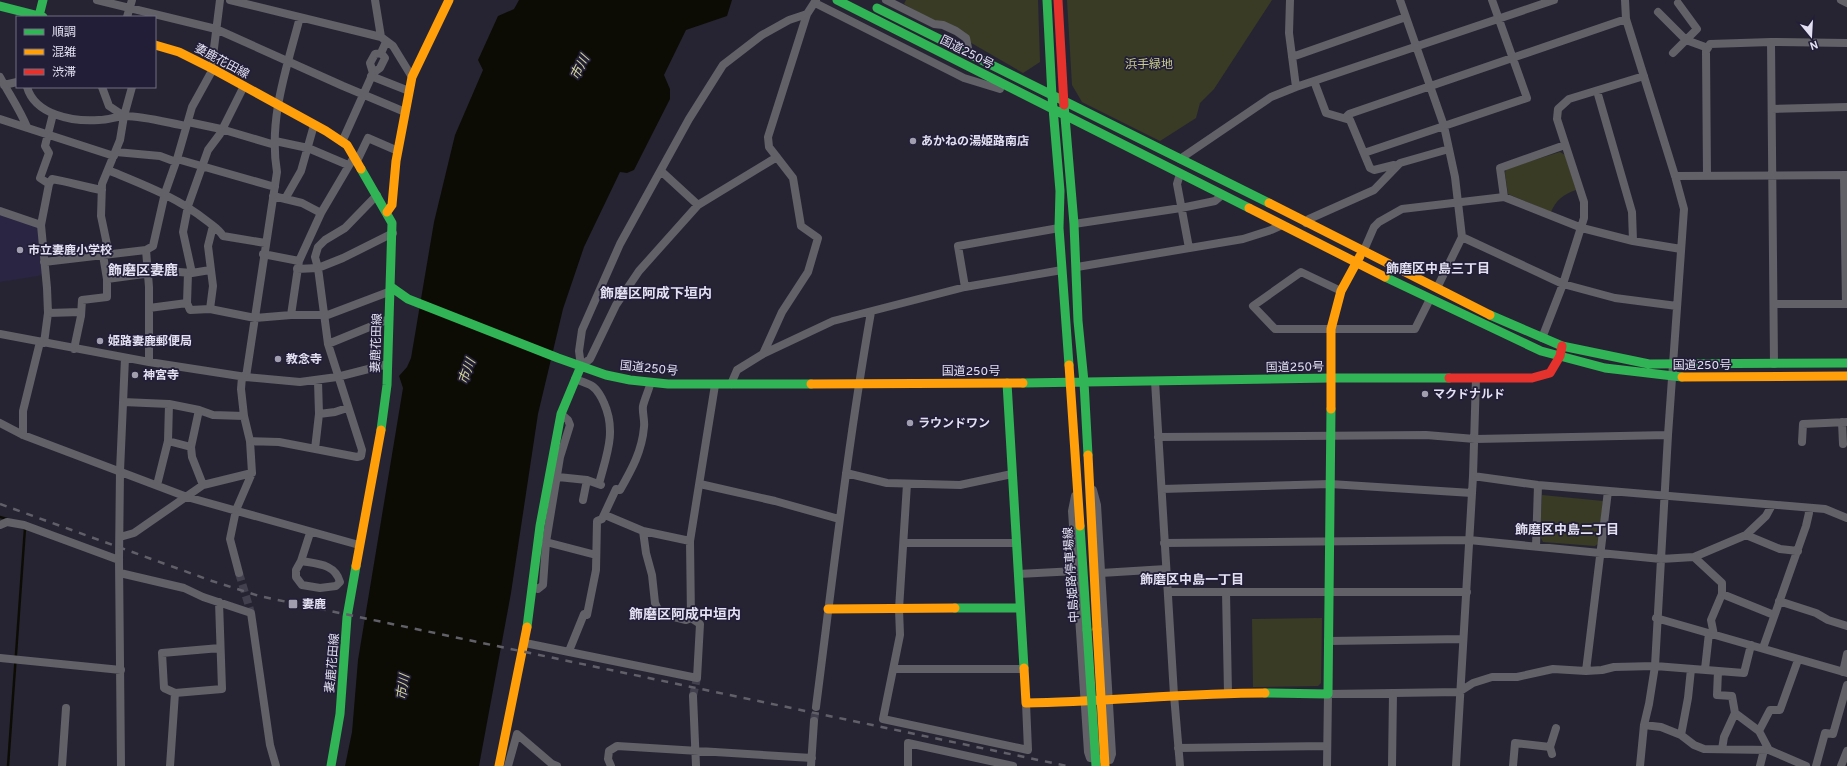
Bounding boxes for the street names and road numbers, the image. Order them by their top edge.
street label: 国道250号 [937,32,996,73]
street label: 妻鹿花田線 [191,41,252,83]
street label: 妻鹿花田線 [368,313,386,373]
street label: 国道250号 [619,358,679,380]
street label: 国道250号 [1673,358,1731,374]
street label: 国道250号 [1266,359,1324,377]
street label: 国道250号 [942,364,1000,380]
street label: 中島姫路停車場線 [1061,526,1083,623]
street label: 妻鹿花田線 [322,632,344,694]

